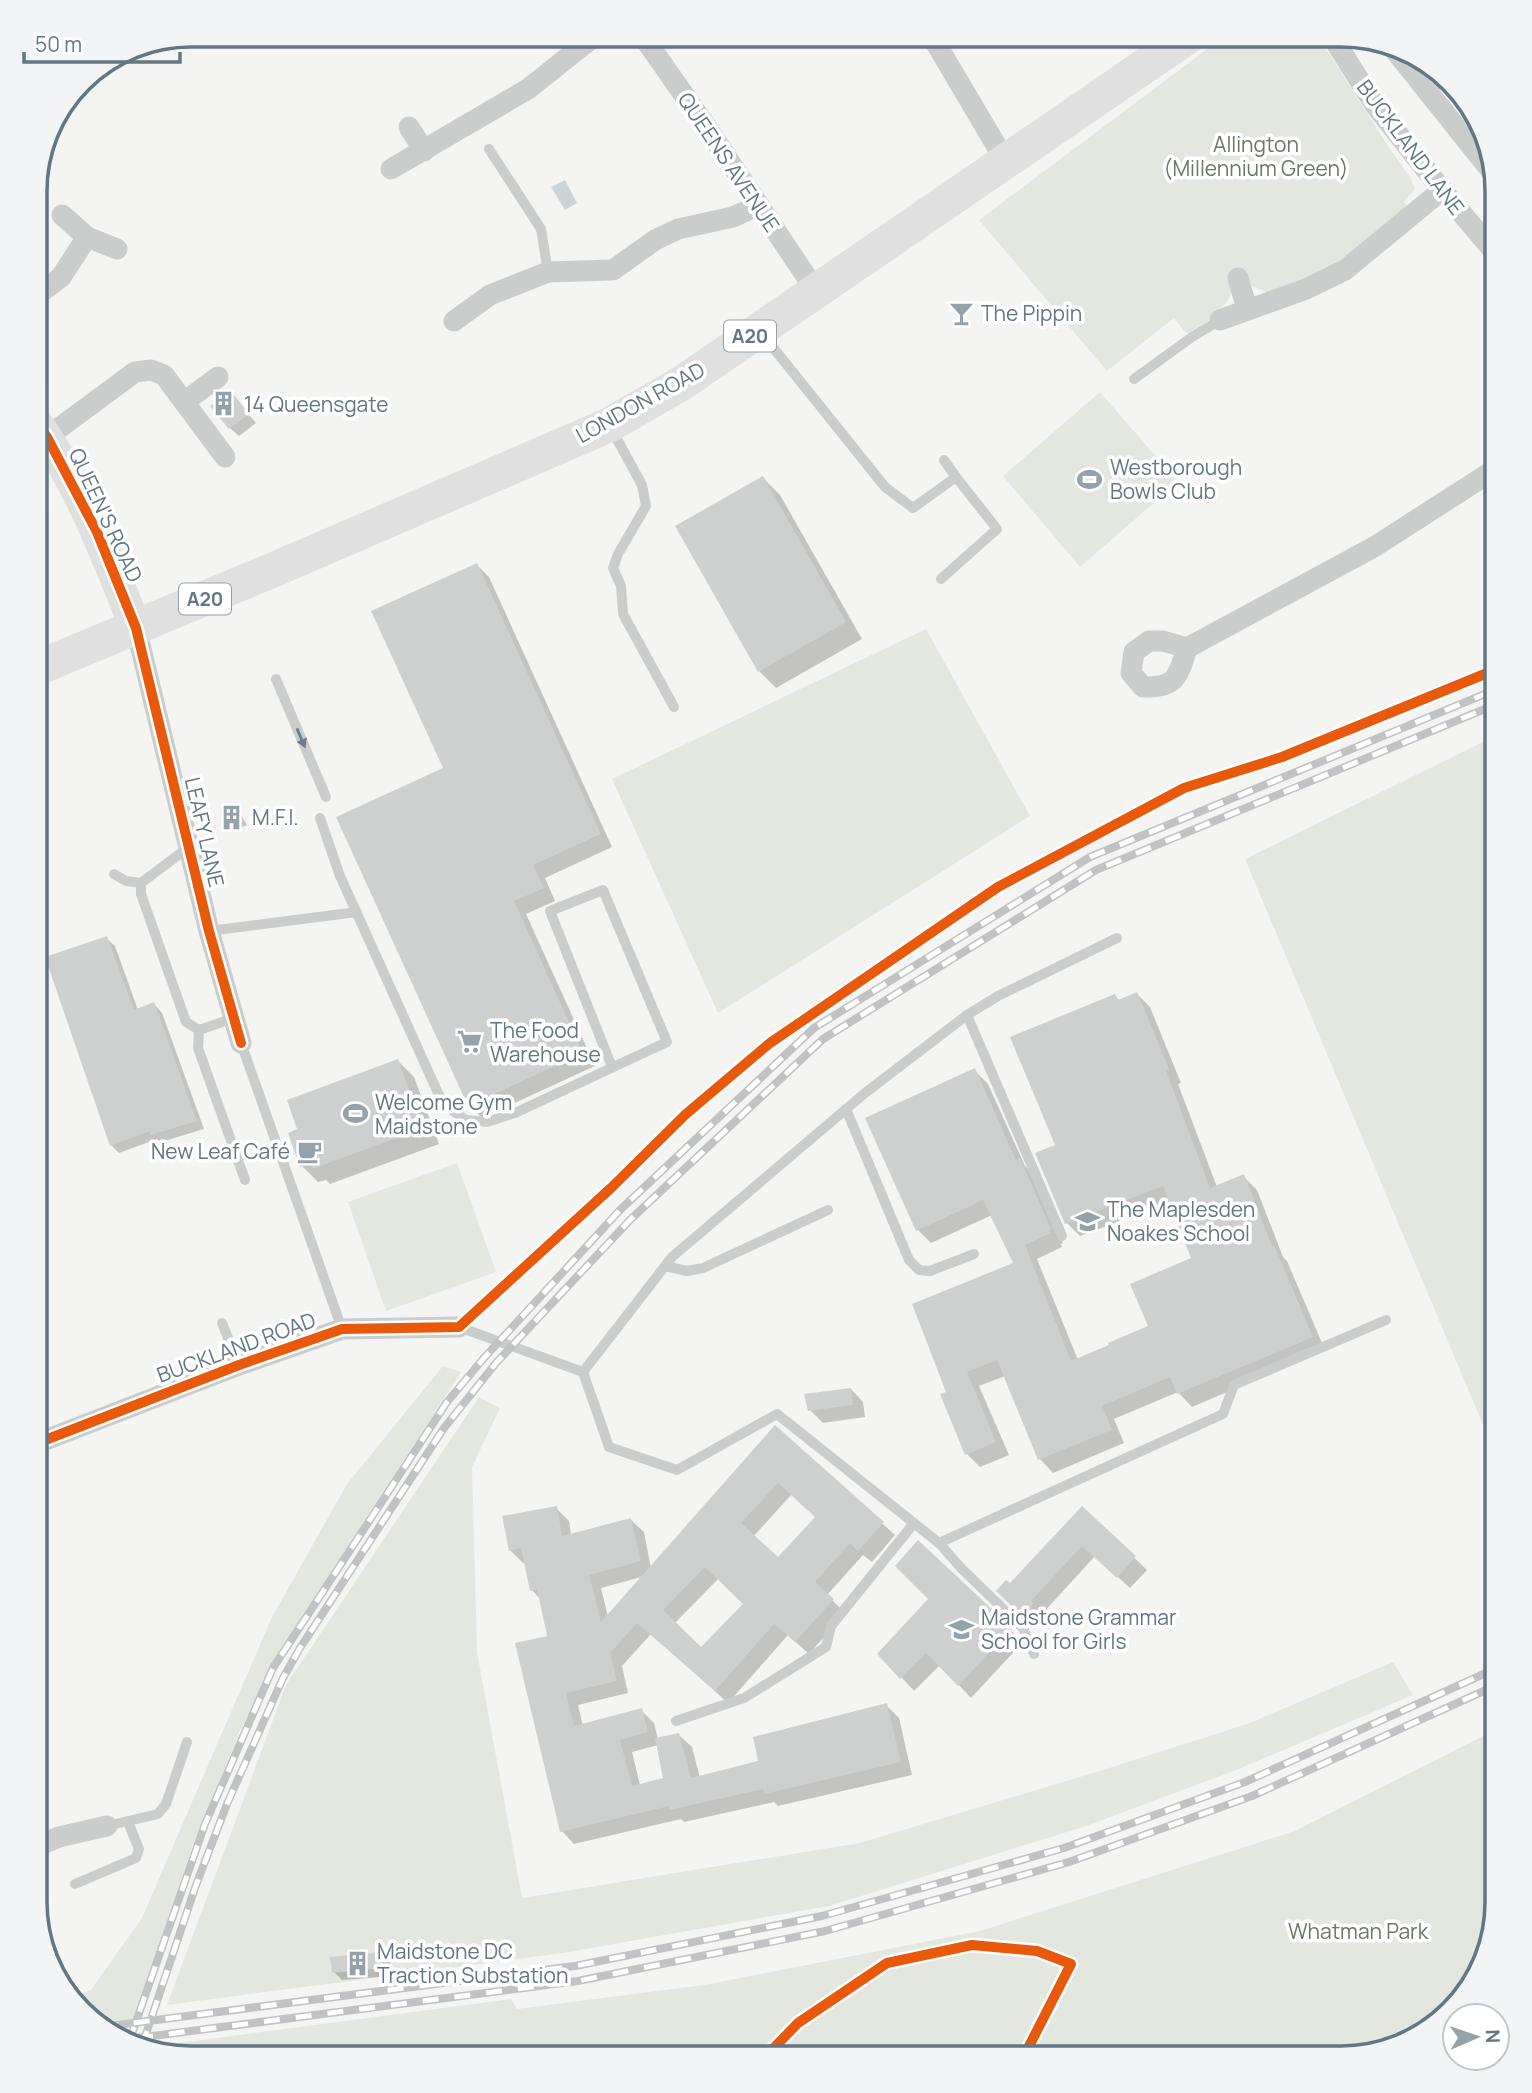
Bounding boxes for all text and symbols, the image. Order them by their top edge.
scale bar [24,21,180,65]
text: 50 m [35,30,82,58]
street label: BUCKLAND LANE [1351,74,1471,220]
street label: QUEENS AVENUE [672,87,786,237]
park label: Allington (Millennium Green) [1164,130,1349,182]
bar icon: The Pippin [947,299,975,327]
place label: The Pippin [981,299,1082,327]
road number: A20 [724,320,776,352]
street label: LONDON ROAD [571,355,709,449]
building icon: 14 Queensgate [210,390,238,418]
place label: 14 Queensgate [244,390,389,418]
street label: QUEEN'S ROAD [63,443,149,587]
place label: Westborough Bowls Club [1110,453,1242,505]
sports icon: Westborough Bowls Club [1076,465,1104,493]
road number: A20 [179,584,231,614]
one-way arrow [295,728,307,748]
street label: LEAFY LANE [179,774,231,890]
building icon: M.F.I. [218,803,246,831]
place label: M.F.I. [252,803,299,831]
place label: The Food Warehouse [490,1016,601,1068]
supermarket icon: The Food Warehouse [456,1028,484,1056]
place label: Welcome Gym Maidstone [375,1088,512,1140]
sports icon: Welcome Gym Maidstone [341,1100,369,1128]
place label: New Leaf Café [151,1137,290,1165]
cafe icon: New Leaf Café [296,1137,324,1165]
place label: The Maplesden Noakes School [1107,1195,1255,1247]
school or university icon: The Maplesden Noakes School [1073,1207,1101,1235]
street label: BUCKLAND ROAD [153,1305,319,1389]
place label: Maidstone Grammar School for Girls [981,1603,1177,1655]
school or university icon: Maidstone Grammar School for Girls [947,1615,975,1643]
park label: Whatman Park [1288,1917,1429,1945]
place label: Maidstone DC Traction Substation [377,1937,568,1989]
building icon: Maidstone DC Traction Substation [343,1949,371,1977]
north arrow [1441,2002,1511,2072]
text: N [1480,2029,1506,2044]

